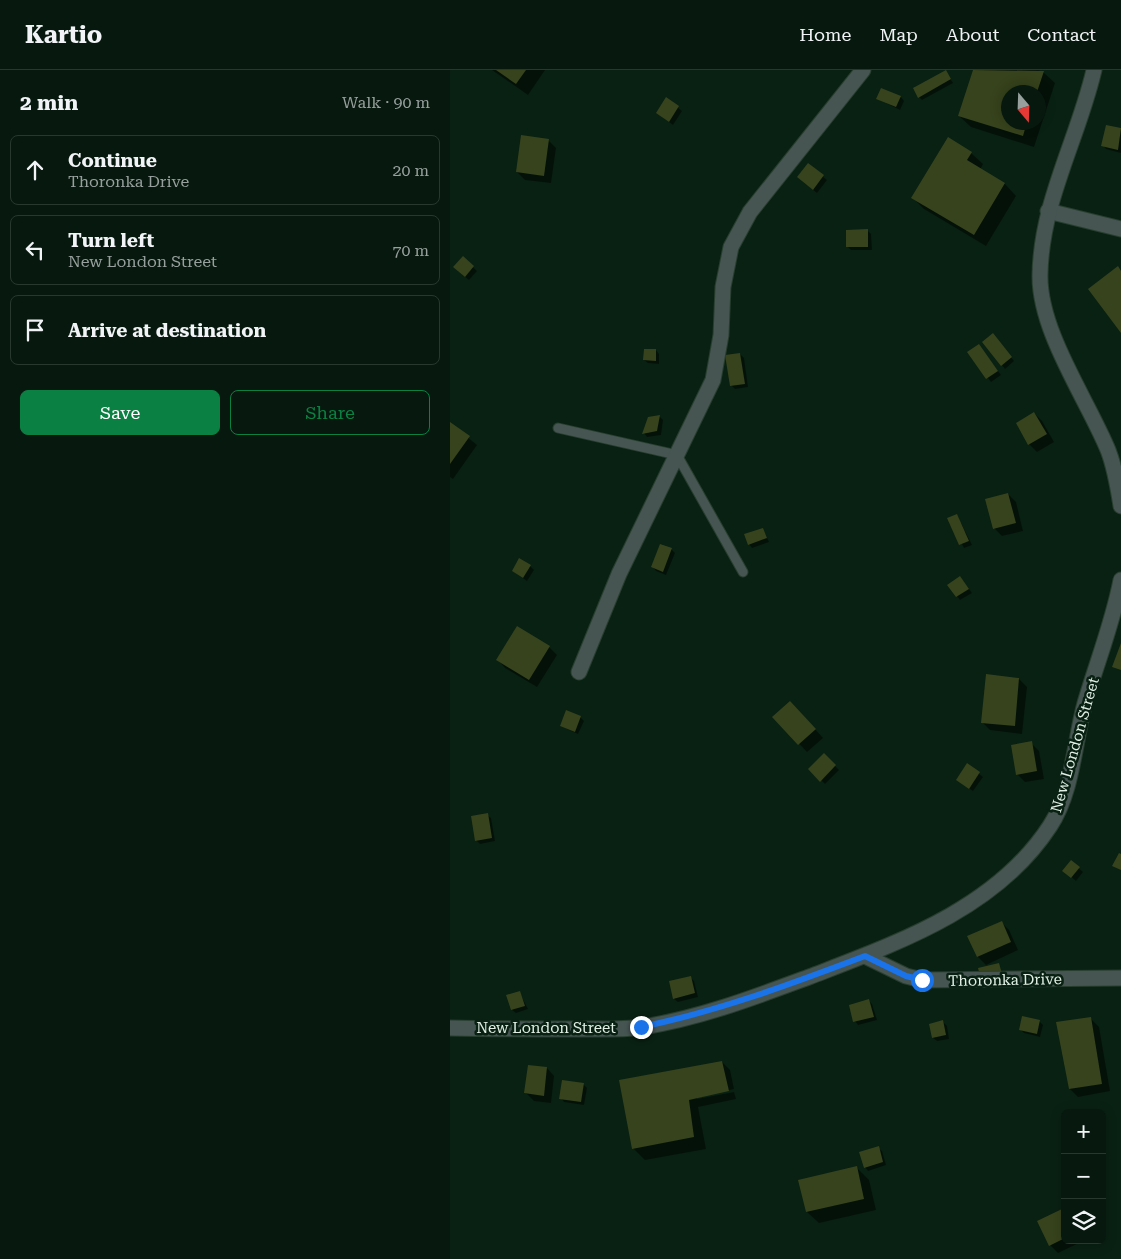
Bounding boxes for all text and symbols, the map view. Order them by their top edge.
text: Kartio [25,21,102,49]
text: Home [799,24,851,45]
text: Map [879,24,918,45]
text: About [946,24,999,45]
text: Contact [1027,24,1096,45]
north arrow [1001,85,1046,130]
text: 2 min [20,91,78,115]
text: Walk · 90 m [342,93,430,112]
text: Continue [68,149,157,172]
icon: ahead [21,156,49,184]
text: 20 m [392,161,429,180]
text: Thoronka Drive [68,172,189,191]
text: Turn left [68,229,154,252]
icon: left [21,236,49,264]
text: 70 m [392,241,429,260]
text: New London Street [68,252,217,271]
icon: arrive [21,316,49,344]
text: Arrive at destination [68,319,266,342]
button: Save [20,390,220,435]
button: Share [230,390,430,435]
street label: New London Street [1047,675,1103,815]
route start [911,969,934,992]
street label: Thoronka Drive [948,970,1062,990]
route end [630,1016,653,1039]
street label: New London Street [476,1019,616,1037]
map controls [1061,1109,1106,1244]
button: + [1061,1109,1106,1154]
button: − [1061,1154,1106,1199]
button: layers [1061,1199,1106,1244]

